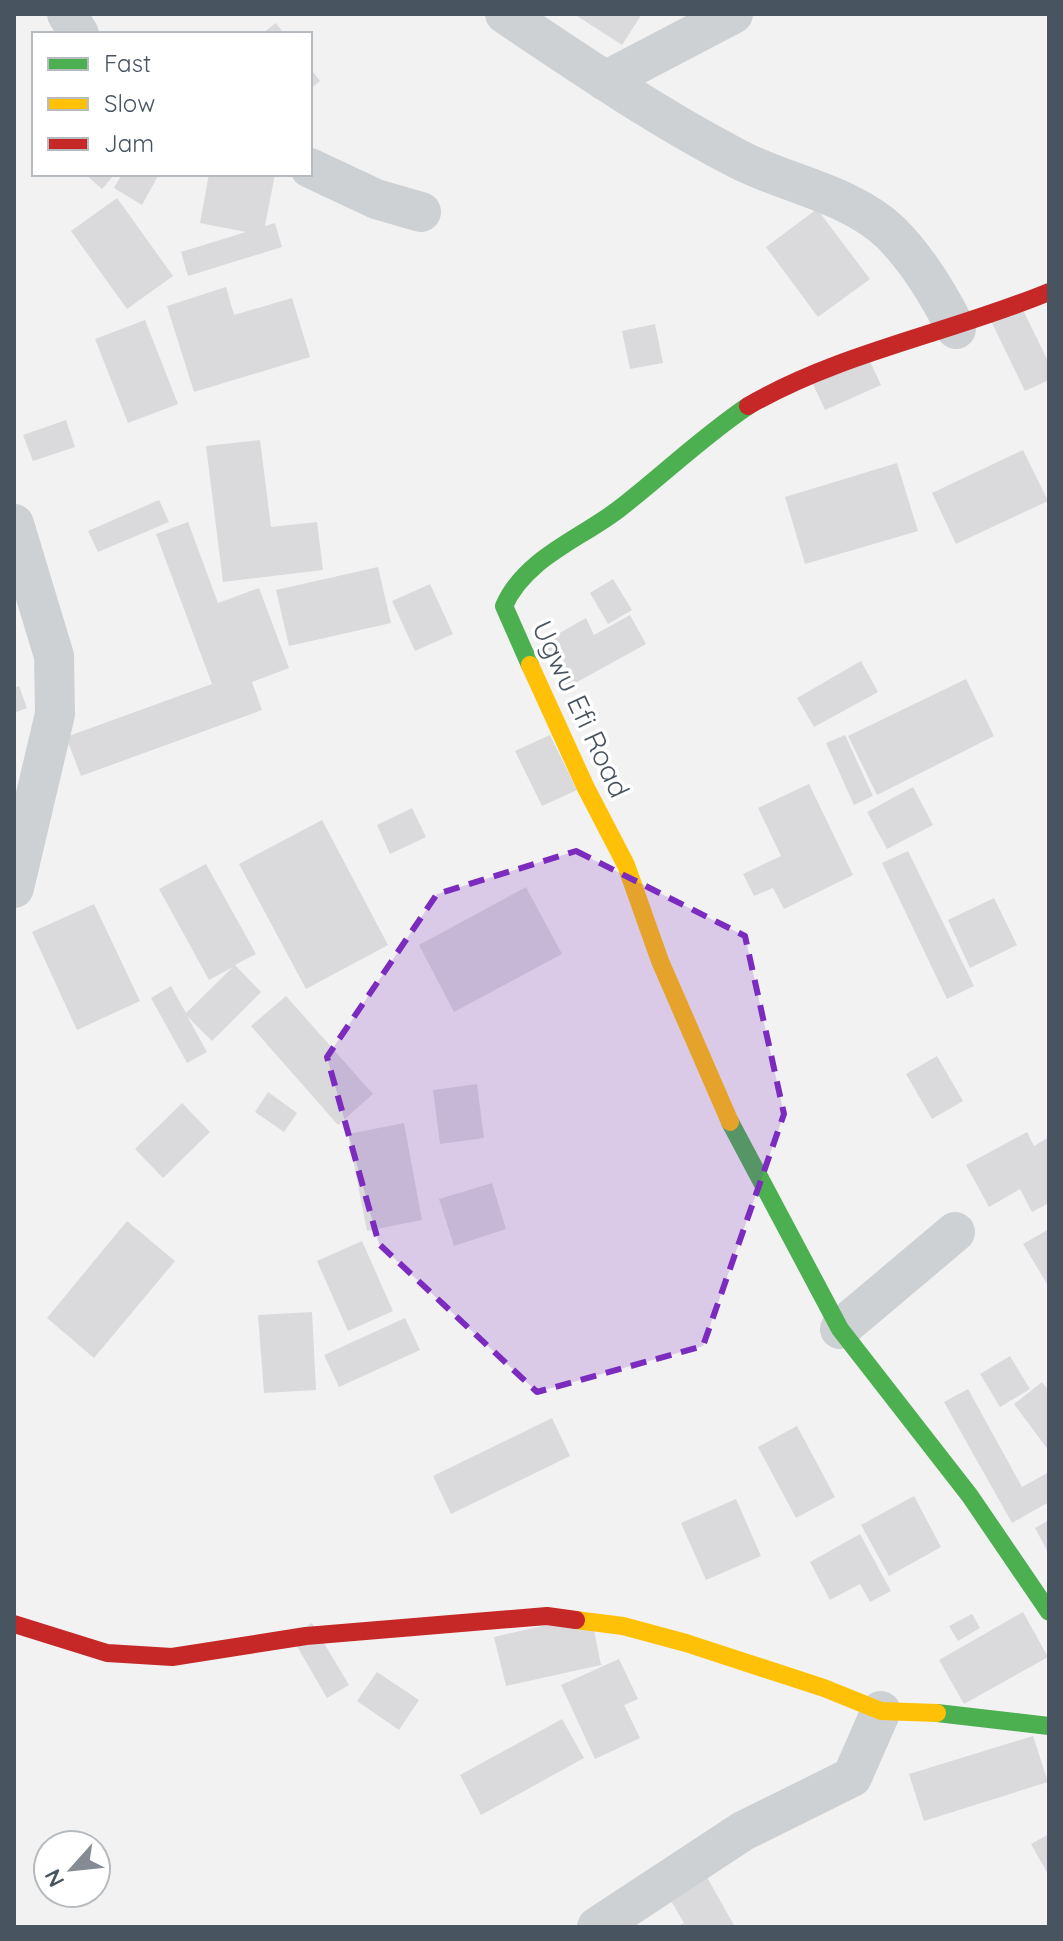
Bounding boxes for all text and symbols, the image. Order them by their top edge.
legend [32,32,312,176]
text: Fast [104,48,151,78]
text: Slow [104,88,155,118]
text: Jam [104,128,154,158]
street label: Ugwu Efi Road [525,615,638,803]
north arrow [32,1829,112,1909]
text: N [38,1865,70,1892]

